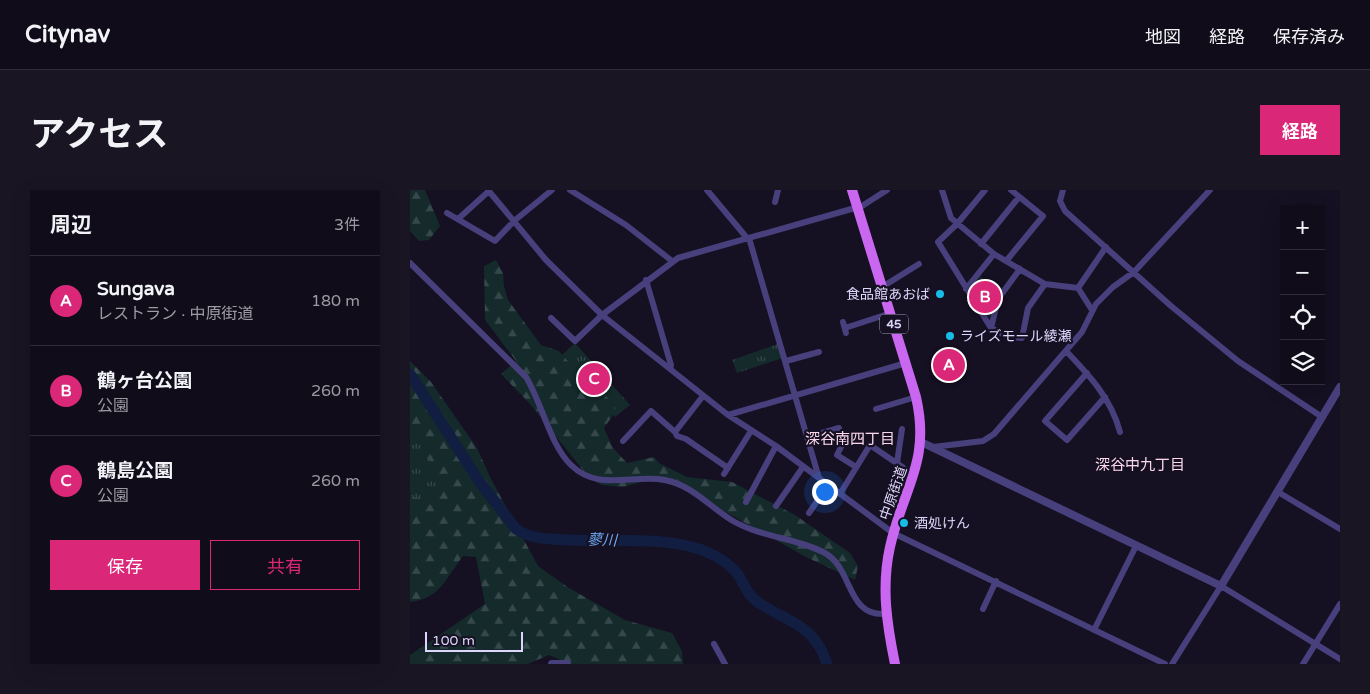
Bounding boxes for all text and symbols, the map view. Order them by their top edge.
text: Citynav [25,20,110,49]
text: 地図 [1145,26,1181,48]
text: 経路 [1209,26,1245,48]
text: 保存済み [1273,26,1345,48]
button: 経路 [1260,105,1340,155]
text: アクセス [30,114,168,156]
map controls [1280,205,1325,385]
button: + [1280,205,1325,250]
text: 周辺 [50,213,92,238]
text: 3件 [334,215,360,235]
button: − [1280,250,1325,295]
text: Sungava [97,278,175,300]
pin: B [969,278,1001,316]
place label: 食品館あおば [846,286,930,303]
marker: 食品館あおば [934,288,946,300]
text: A [60,291,72,311]
text: 180 m [311,291,360,311]
button: locate [1280,295,1325,340]
text: レストラン · 中原街道 [97,304,253,324]
road number: 45 [880,315,908,334]
place label: ライズモール綾瀬 [960,328,1072,345]
marker: ライズモール綾瀬 [944,330,956,342]
button: layers [1280,340,1325,385]
pin: A [933,346,965,384]
pin: C [578,360,610,398]
text: 鶴ヶ台公園 [97,370,192,392]
text: B [60,381,72,401]
text: 260 m [311,381,360,401]
text: 公園 [97,396,129,416]
district label: 深谷南四丁目 [805,430,895,448]
district label: 深谷中九丁目 [1095,456,1185,474]
text: 鶴島公園 [97,460,173,482]
street label: 中原街道 [876,464,911,522]
text: C [60,471,72,491]
text: 260 m [311,471,360,491]
your location [812,479,838,505]
text: 公園 [97,486,129,506]
place label: 酒処けん [914,515,970,532]
marker: 酒処けん [898,517,910,529]
water label: 蓼川 [587,530,619,550]
button: 保存 [50,540,200,590]
button: 共有 [210,540,360,590]
scale bar [425,629,522,652]
text: 100 m [432,632,475,649]

